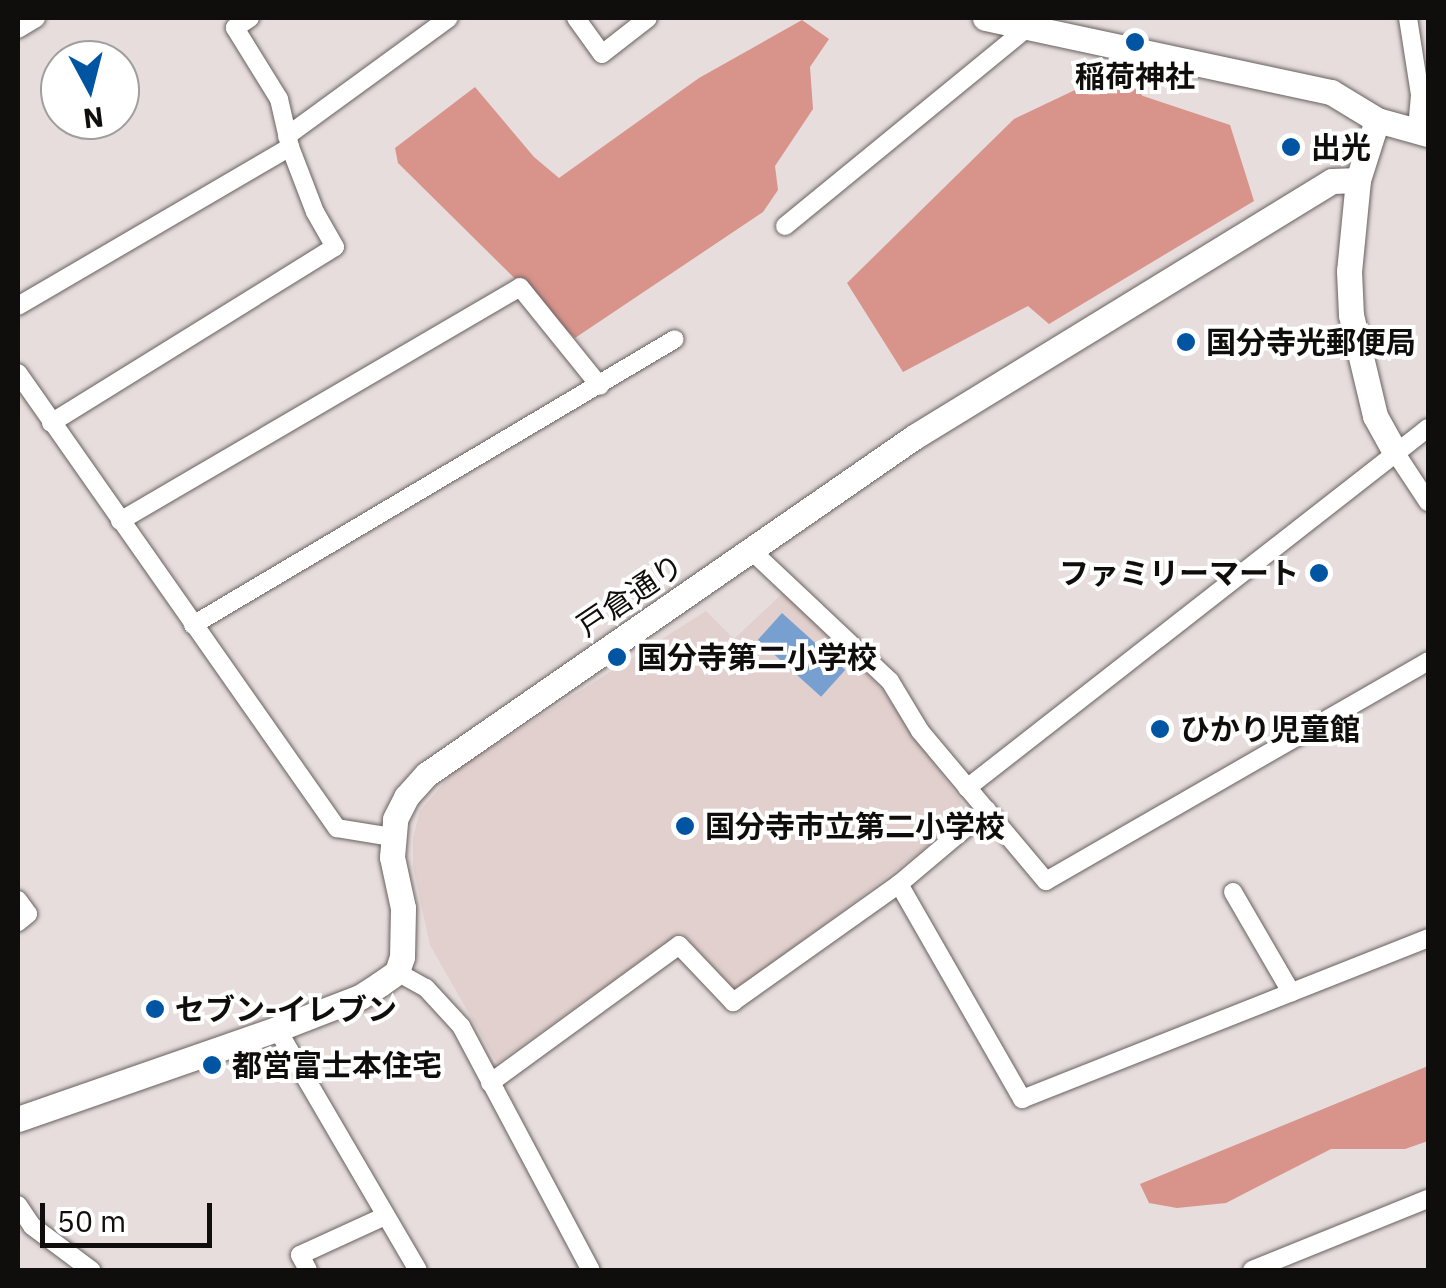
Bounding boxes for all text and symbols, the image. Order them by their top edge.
marker: 稲荷神社 [1124,31,1146,53]
north arrow [40,40,140,140]
place label: 稲荷神社 [1075,58,1195,94]
text: N [81,99,106,138]
place label: 出光 [1311,129,1371,165]
marker: 出光 [1280,136,1302,158]
place label: 国分寺光郵便局 [1206,324,1416,360]
marker: 国分寺光郵便局 [1175,331,1197,353]
street label: 戸倉通り [570,547,690,643]
place label: ファミリーマート [1059,555,1299,591]
marker: ファミリーマート [1308,562,1330,584]
place label: 国分寺第二小学校 [637,639,877,675]
marker: 国分寺第二小学校 [606,646,628,668]
place label: ひかり児童館 [1180,711,1360,747]
marker: ひかり児童館 [1149,718,1171,740]
place label: 国分寺市立第二小学校 [705,808,1005,844]
marker: 国分寺市立第二小学校 [674,815,696,837]
place label: セブン-イレブン [175,991,397,1027]
marker: セブン-イレブン [144,998,166,1020]
place label: 都営富士本住宅 [232,1047,442,1083]
marker: 都営富士本住宅 [201,1054,223,1076]
scale bar [45,1183,218,1245]
text: 50 m [57,1201,126,1240]

